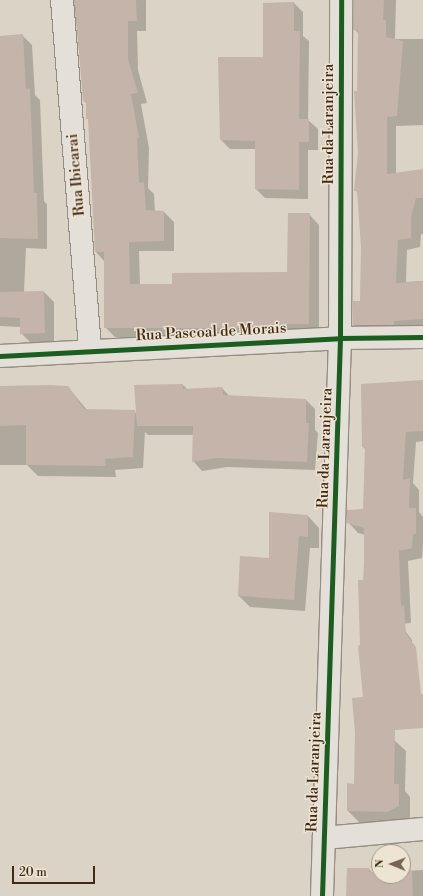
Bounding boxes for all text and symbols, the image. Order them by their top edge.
street label: Rua da Laranjeira [320,64,338,184]
street label: Rua Ibicarai [63,133,89,217]
street label: Rua Pascoal de Morais [135,319,287,345]
street label: Rua da Laranjeira [314,387,336,509]
street label: Rua da Laranjeira [303,711,325,833]
north arrow [371,844,411,884]
scale bar [14,858,97,884]
text: N [373,859,387,868]
text: 20 m [19,865,47,880]

